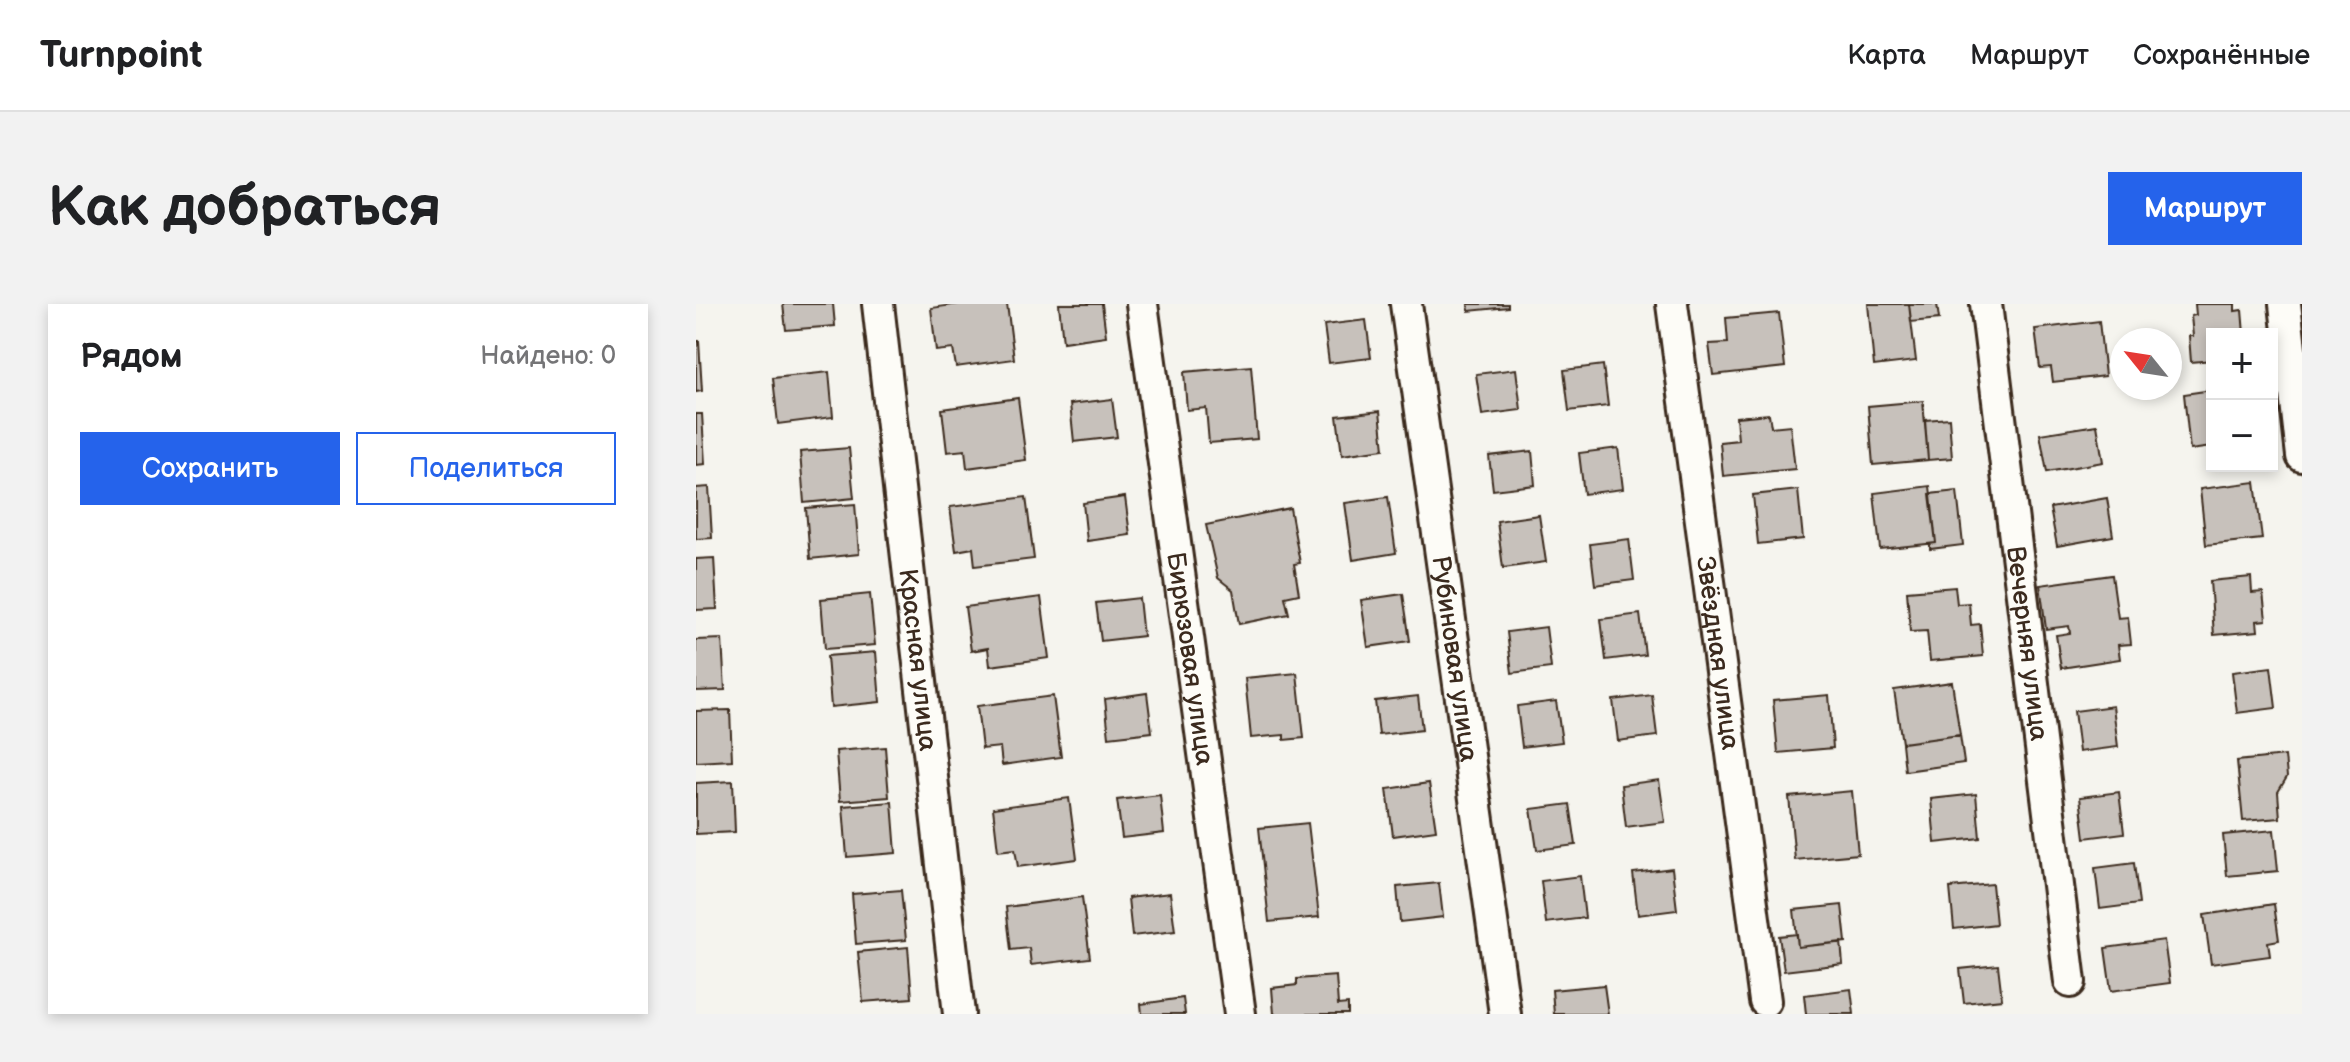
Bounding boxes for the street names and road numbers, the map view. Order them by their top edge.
street label: Вечерняя улица [1999,544,2054,743]
street label: Бирюзовая улица [1159,550,1220,767]
street label: Рубиновая улица [1424,554,1484,764]
street label: Звёздная улица [1689,554,1745,752]
street label: Красная улица [891,567,943,753]

